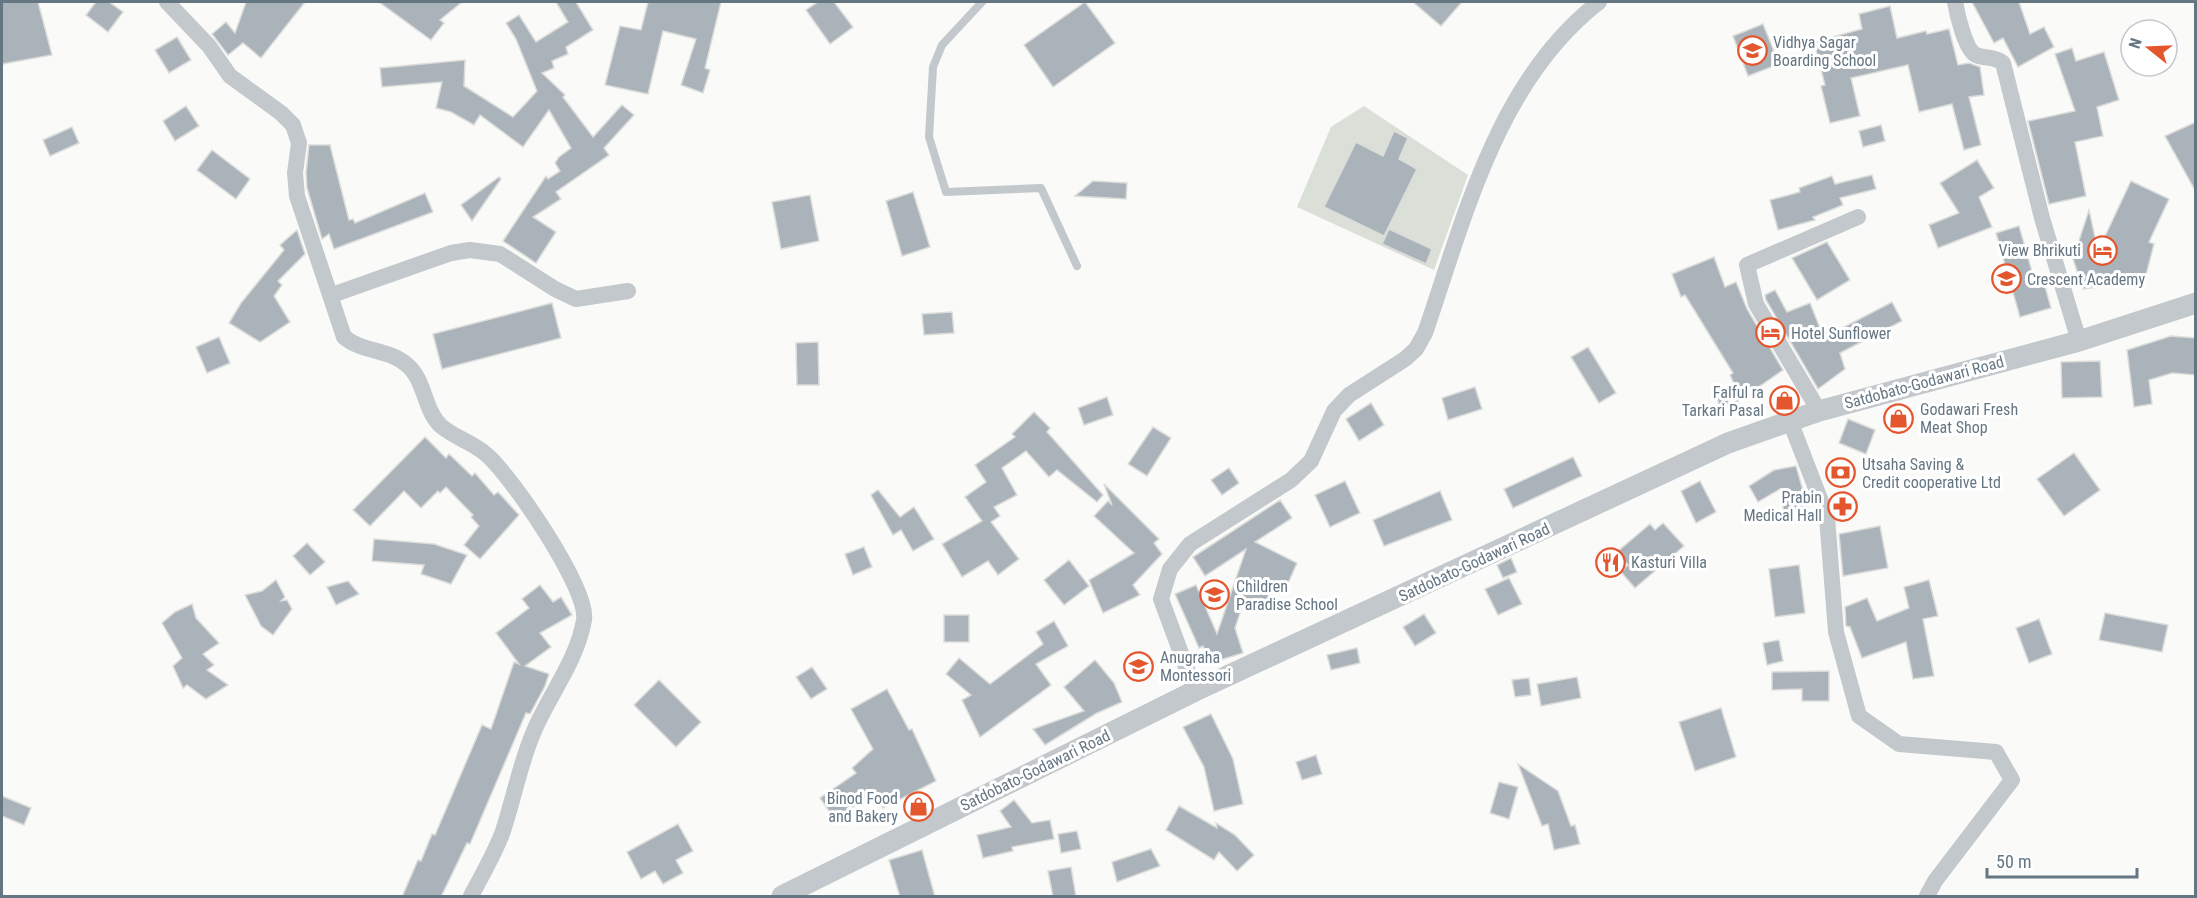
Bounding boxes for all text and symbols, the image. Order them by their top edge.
north arrow [2119,18,2179,78]
place label: Vidhya Sagar Boarding School [1773,33,1876,70]
school or university icon: Vidhya Sagar Boarding School [1736,35,1768,67]
text: N [2125,36,2146,51]
hotel icon: View Bhrikuti [2086,234,2118,266]
place label: View Bhrikuti [1998,241,2081,260]
school or university icon: Crescent Academy [1990,263,2022,295]
place label: Crescent Academy [2027,270,2145,289]
hotel icon: Hotel Sunflower [1754,317,1786,349]
place label: Hotel Sunflower [1791,324,1891,343]
street label: Satdobato-Godawari Road [1842,352,2006,413]
place label: Falful ra Tarkari Pasal [1682,383,1764,420]
shop icon: Falful ra Tarkari Pasal [1769,385,1801,417]
place label: Godawari Fresh Meat Shop [1920,400,2018,437]
shop icon: Godawari Fresh Meat Shop [1883,402,1915,434]
place label: Utsaha Saving & Credit cooperative Ltd [1862,455,2001,492]
bank icon: Utsaha Saving & Credit cooperative Ltd [1825,457,1857,489]
place label: Prabin Medical Hall [1743,488,1822,525]
pharmacy icon: Prabin Medical Hall [1827,490,1859,522]
street label: Satdobato-Godawari Road [1396,519,1553,606]
restaurant icon: Kasturi Villa [1594,546,1626,578]
place label: Kasturi Villa [1631,553,1707,572]
place label: Children Paradise School [1236,577,1338,614]
school or university icon: Children Paradise School [1199,579,1231,611]
place label: Anugraha Montessori [1160,648,1231,685]
school or university icon: Anugraha Montessori [1123,650,1155,682]
street label: Satdobato-Godawari Road [957,726,1113,815]
place label: Binod Food and Bakery [827,789,898,826]
shop icon: Binod Food and Bakery [903,791,935,823]
scale bar [1987,841,2137,879]
text: 50 m [1996,851,2031,872]

